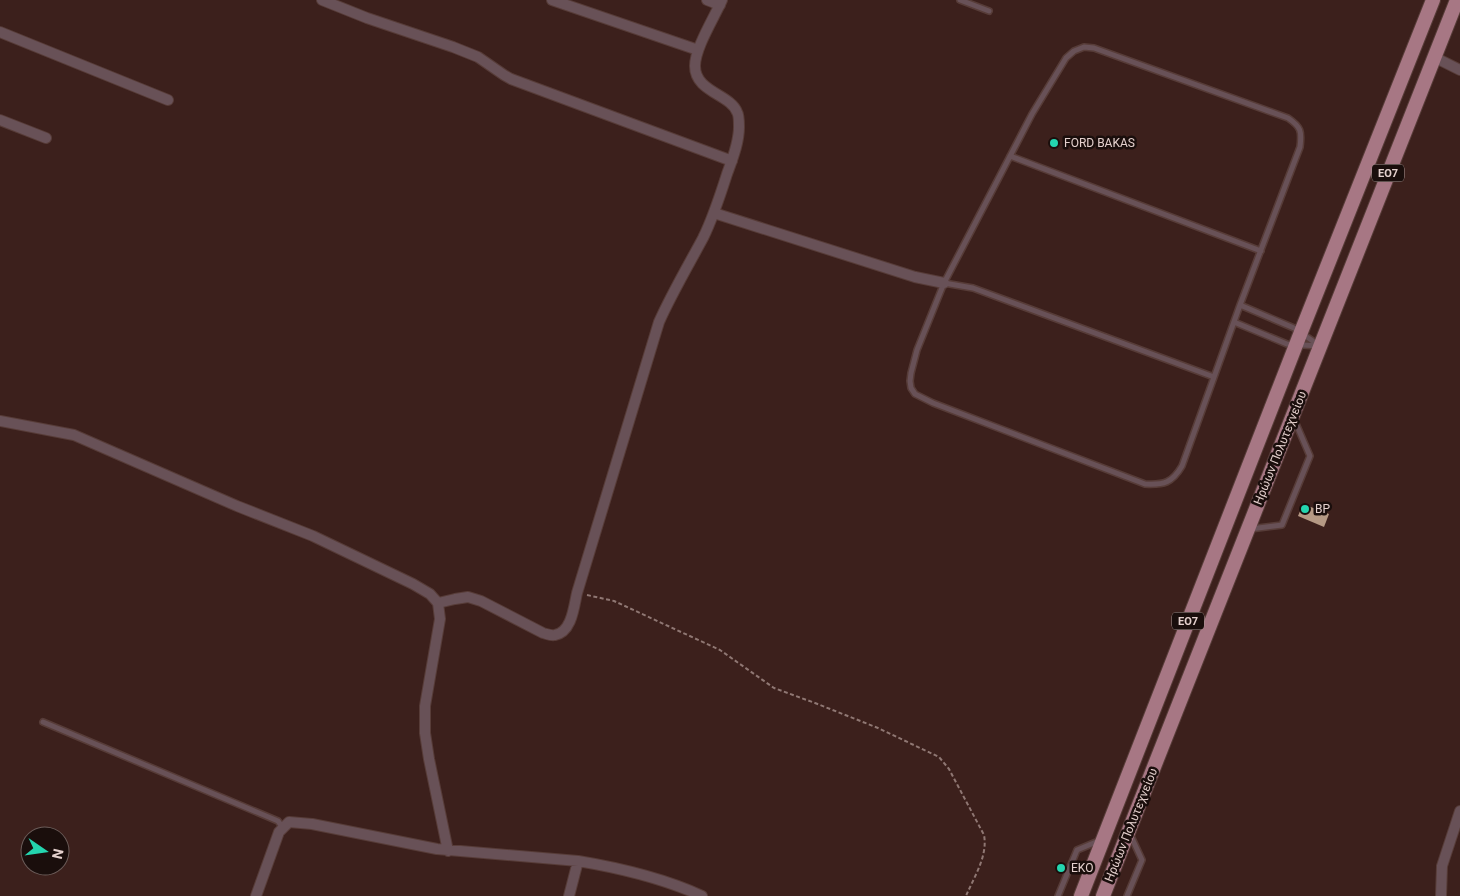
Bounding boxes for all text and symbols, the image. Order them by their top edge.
place label: FORD BAKAS [1064,136,1135,150]
marker: FORD BAKAS [1048,137,1060,149]
road number: ΕΟ7 [1372,164,1404,182]
street label: Ηρώων Πολυτεχνείου [1251,389,1309,507]
place label: BP [1315,502,1330,516]
marker: BP [1299,503,1311,515]
road number: ΕΟ7 [1172,612,1204,630]
street label: Ηρώων Πολυτεχνείου [1102,766,1160,884]
north arrow [20,826,70,876]
text: N [49,847,67,861]
place label: EKO [1071,861,1093,875]
marker: EKO [1055,862,1067,874]

